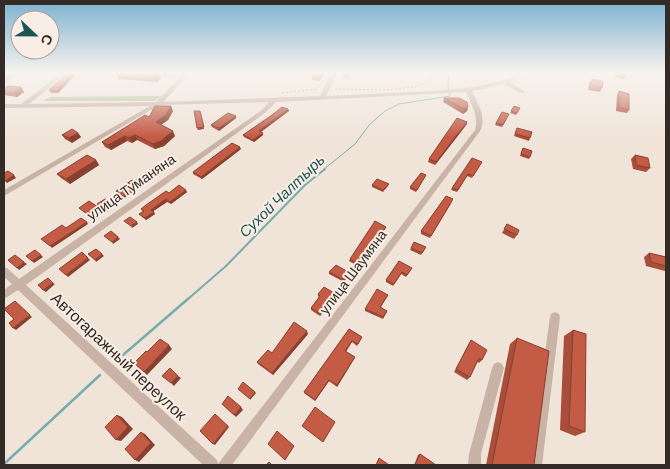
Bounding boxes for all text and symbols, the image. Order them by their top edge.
north arrow [10,10,60,60]
text: С [38,32,57,48]
street label: улица Туманяна [83,150,178,223]
water label: Сухой Чалтырь [235,150,328,241]
street label: улица Шаумяна [315,226,390,317]
street label: Автогаражный переулок [48,288,192,424]

